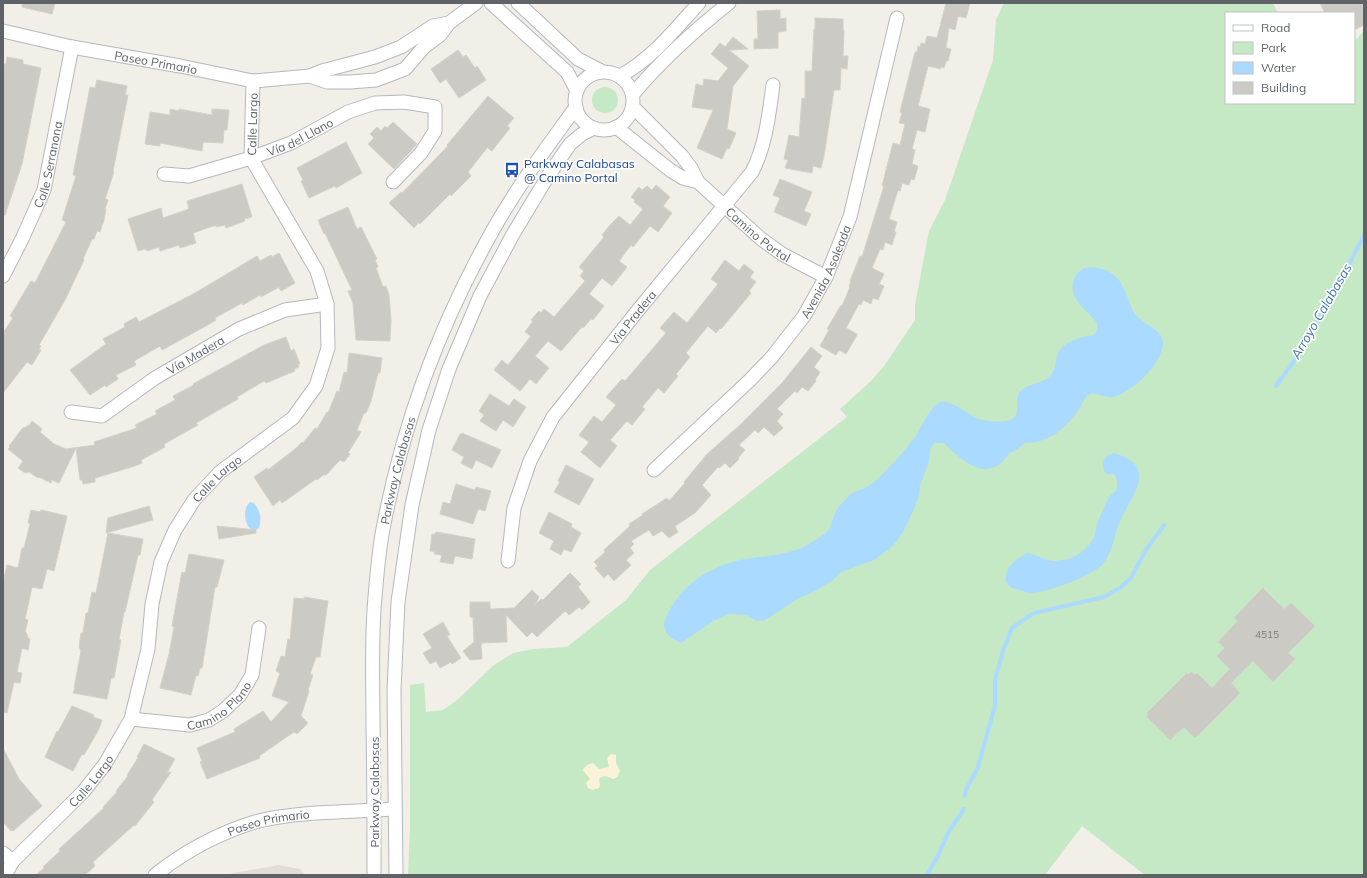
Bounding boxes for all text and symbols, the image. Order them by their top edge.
legend [1225,12,1355,104]
text: Road [1261,20,1290,35]
text: Park [1261,40,1287,55]
street label: Paseo Primario [113,47,199,77]
text: Water [1261,60,1297,75]
text: Building [1261,80,1306,95]
street label: Calle Largo [244,93,260,156]
street label: Vía del Llano [265,114,336,159]
street label: Calle Serranona [30,120,65,210]
place label: Parkway Calabasas @ Camino Portal [524,156,635,185]
bus stop icon: Parkway Calabasas @ Camino Portal [503,161,521,179]
street label: Camino Portal [723,204,793,265]
street label: Avenida Asoleada [797,223,854,321]
water label: Arroyo Calabasas [1287,260,1355,362]
street label: Via Pradera [606,287,659,348]
street label: Vía Madera [164,332,227,377]
street label: Parkway Calabasas [377,414,418,526]
street label: Calle Largo [189,451,244,505]
house number: 4515 [1255,628,1279,641]
street label: Camino Plano [185,678,254,733]
street label: Parkway Calabasas [367,737,382,847]
street label: Calle Largo [65,752,116,810]
street label: Paseo Primario [225,806,310,839]

